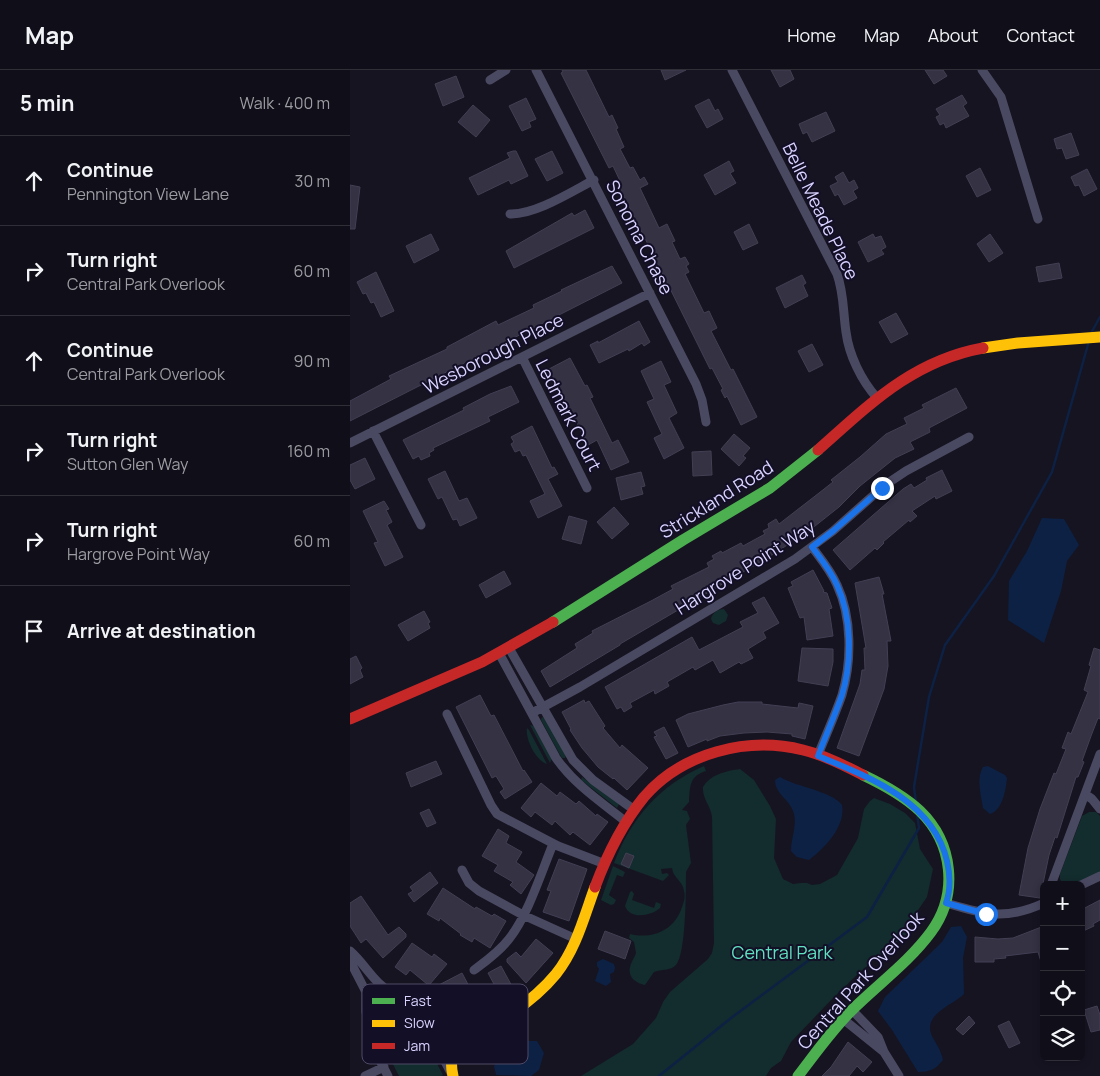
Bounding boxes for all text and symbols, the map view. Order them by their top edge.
text: Map [25,18,74,51]
text: Home [787,23,836,47]
text: Map [864,23,900,47]
text: About [928,23,978,47]
text: Contact [1006,23,1075,47]
text: 5 min [20,89,74,117]
text: Walk · 400 m [239,92,330,114]
street label: Belle Meade Place [777,138,865,284]
text: Continue [67,157,153,183]
icon: ahead [20,167,48,195]
text: 30 m [295,170,330,192]
street label: Sonoma Chase [601,176,679,298]
text: Pennington View Lane [67,183,229,205]
text: Turn right [67,247,157,273]
icon: right [20,257,48,285]
text: 60 m [294,260,330,282]
text: Central Park Overlook [67,273,225,295]
street label: Wesborough Place [419,307,567,399]
text: Continue [67,337,153,363]
icon: ahead [20,347,48,375]
text: 90 m [294,350,330,372]
street label: Ledmark Court [530,355,608,475]
text: Central Park Overlook [67,363,225,385]
text: Turn right [67,427,157,453]
icon: right [20,437,48,465]
text: 160 m [287,440,330,462]
text: Sutton Glen Way [67,453,188,475]
street label: Strickland Road [655,454,777,544]
route end [871,477,894,500]
street label: Hargrove Point Way [670,514,820,620]
text: Turn right [67,517,157,543]
icon: right [20,527,48,555]
text: 60 m [294,530,330,552]
text: Hargrove Point Way [67,543,210,565]
icon: arrive [20,617,48,645]
text: Arrive at destination [67,618,256,644]
map controls [1040,881,1085,1061]
button: + [1040,881,1085,926]
route start [975,903,998,926]
street label: Central Park Overlook [792,905,929,1054]
button: − [1040,926,1085,971]
park label: Central Park [732,940,833,964]
button: locate [1040,971,1085,1016]
legend [362,984,528,1064]
text: Fast [404,991,432,1010]
text: Slow [404,1013,435,1032]
button: layers [1040,1016,1085,1061]
text: Jam [404,1036,430,1055]

